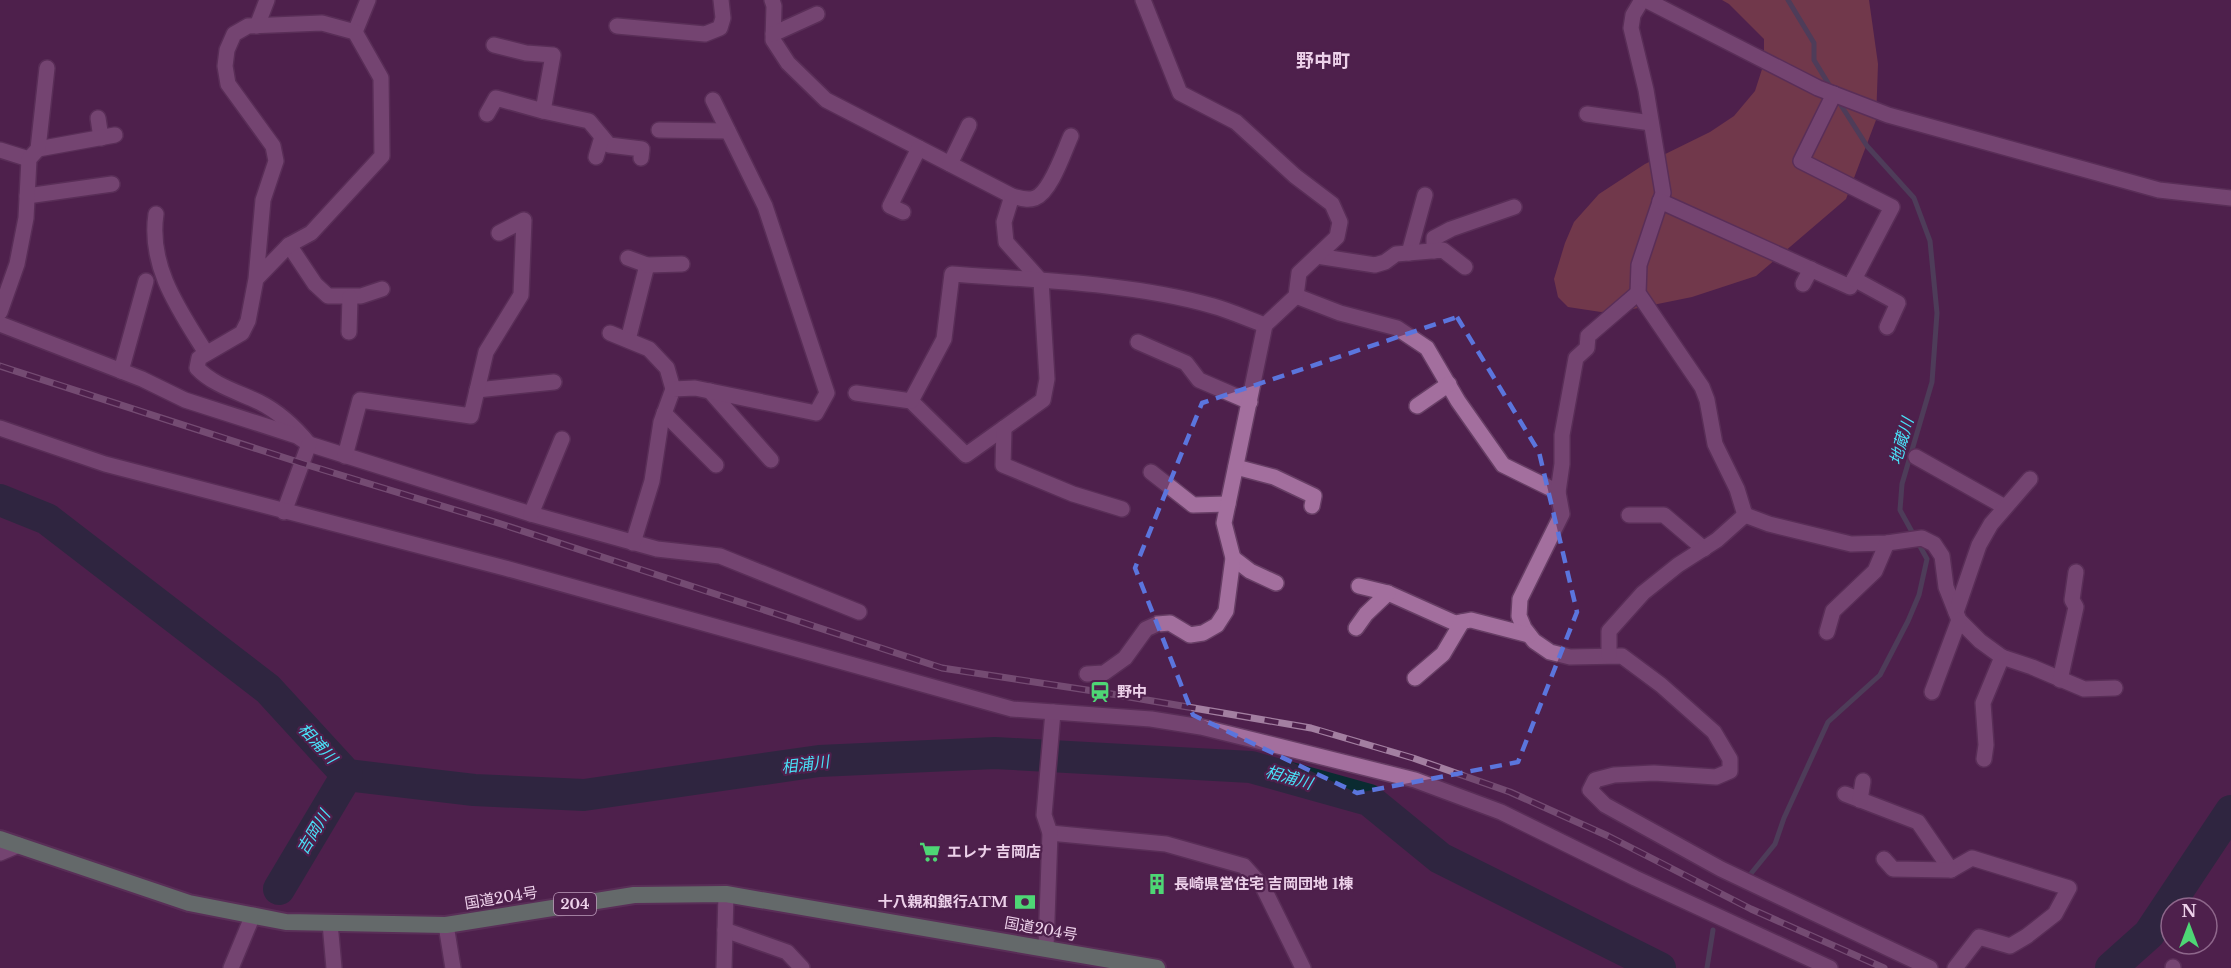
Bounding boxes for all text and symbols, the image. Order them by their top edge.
district label: 野中町 [1296,50,1350,72]
water label: 地蔵川 [1885,413,1918,467]
station icon: 野中 [1088,680,1112,704]
place label: 野中 [1117,682,1147,701]
water label: 相浦川 [294,719,343,769]
water label: 相浦川 [780,751,832,777]
water label: 相浦川 [1263,761,1317,794]
water label: 吉岡川 [292,805,335,858]
supermarket icon: エレナ 吉岡店 [918,840,942,864]
place label: エレナ 吉岡店 [947,842,1041,861]
building icon: 長崎県営住宅 吉岡団地 1棟 [1145,872,1169,896]
place label: 長崎県営住宅 吉岡団地 1棟 [1174,874,1354,893]
street label: 国道204号 [463,882,539,913]
bank icon: 十八親和銀行ATM [1013,890,1037,914]
place label: 十八親和銀行ATM [877,892,1008,911]
road number: 204 [554,893,596,915]
north arrow [2159,896,2219,956]
text: N [2181,901,2197,921]
street label: 国道204号 [1003,913,1079,944]

